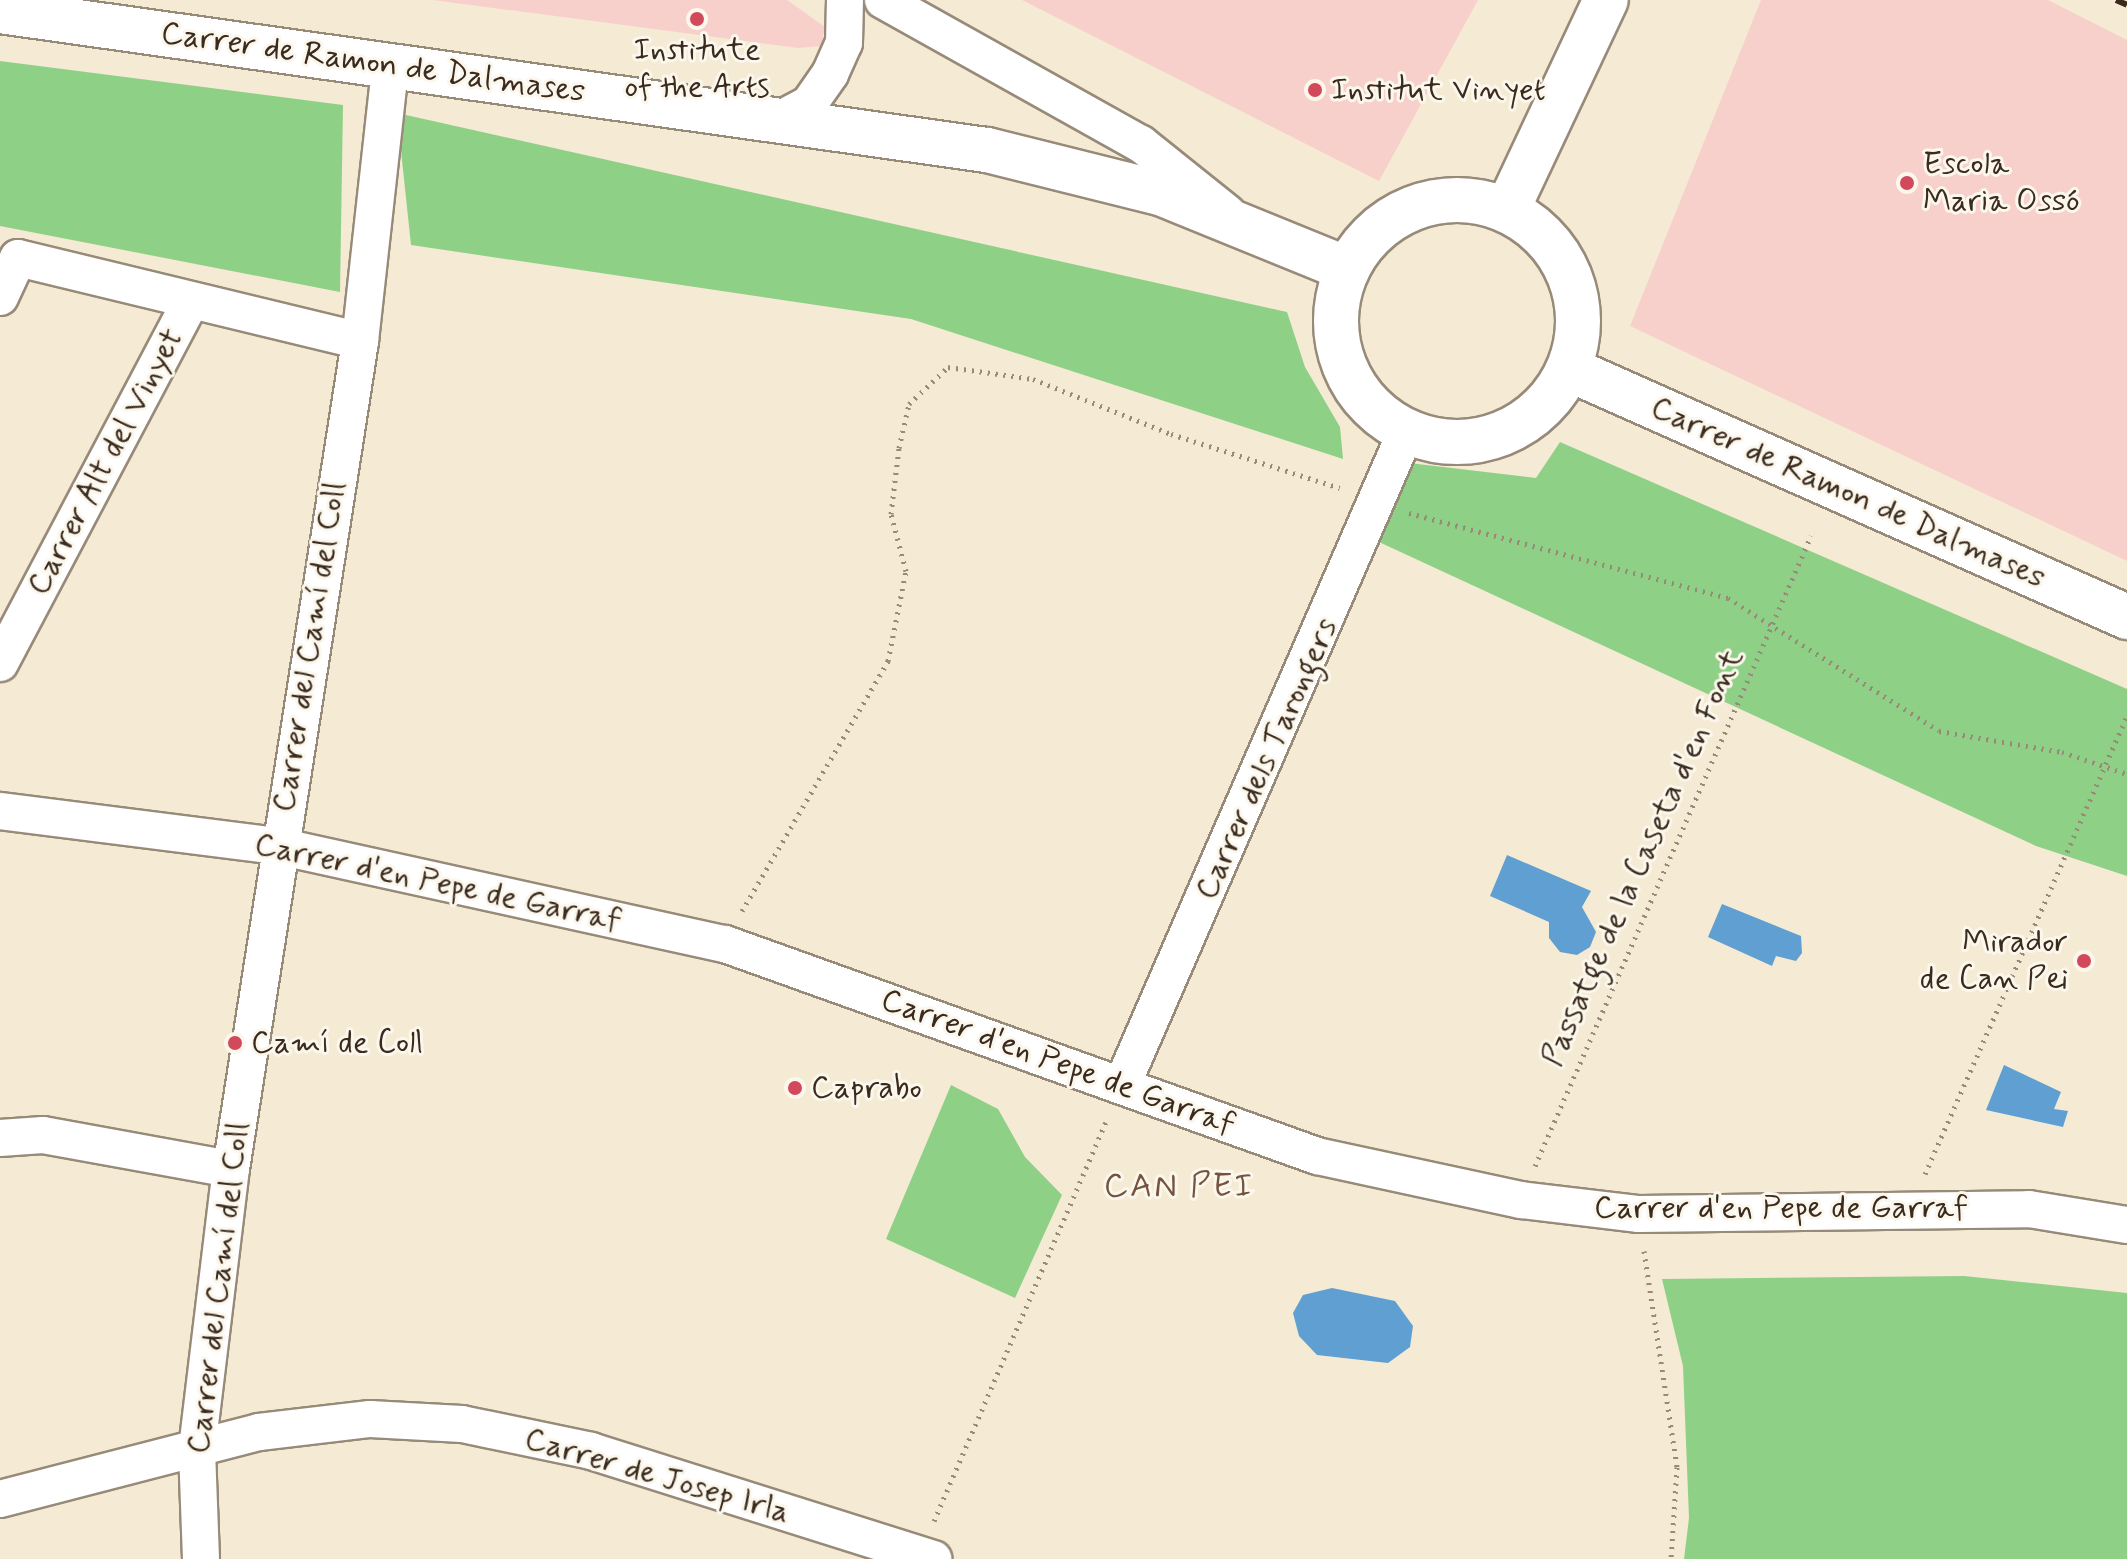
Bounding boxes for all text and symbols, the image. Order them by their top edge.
marker: Institute of the Arts [688,10,706,28]
street label: Carrer de Ramon de Dalmases [155,14,591,112]
place label: Institute of the Arts [624,32,770,107]
place label: Institut Vinyet [1331,71,1545,109]
marker: Institut Vinyet [1306,81,1324,99]
place label: Escola Maria Ossó [1923,146,2080,221]
marker: Escola Maria Ossó [1898,174,1916,192]
street label: Carrer Alt del Vinyet [20,323,192,601]
street label: Carrer de Ramon de Dalmases [1642,387,2054,599]
street label: Carrer del Camí del Coll [265,478,355,816]
street label: Carrer dels Tarongers [1189,616,1345,902]
street label: Passatge de la Caseta d'en Font [1536,649,1750,1067]
street label: Carrer d'en Pepe de Garraf [254,826,622,940]
place label: Mirador de Can Pei [1922,924,2068,999]
marker: Mirador de Can Pei [2075,952,2093,970]
street label: Carrer d'en Pepe de Garraf [879,982,1237,1144]
place label: Camí de Coll [251,1024,428,1062]
marker: Camí de Coll [226,1034,244,1052]
place label: Caprabo [811,1069,922,1107]
marker: Caprabo [786,1079,804,1097]
street label: Carrer del Camí del Coll [180,1119,258,1457]
district label: CAN PEI [1103,1167,1255,1207]
street label: Carrer d'en Pepe de Garraf [1597,1189,1965,1227]
street label: Carrer de Josep Irla [518,1419,796,1533]

